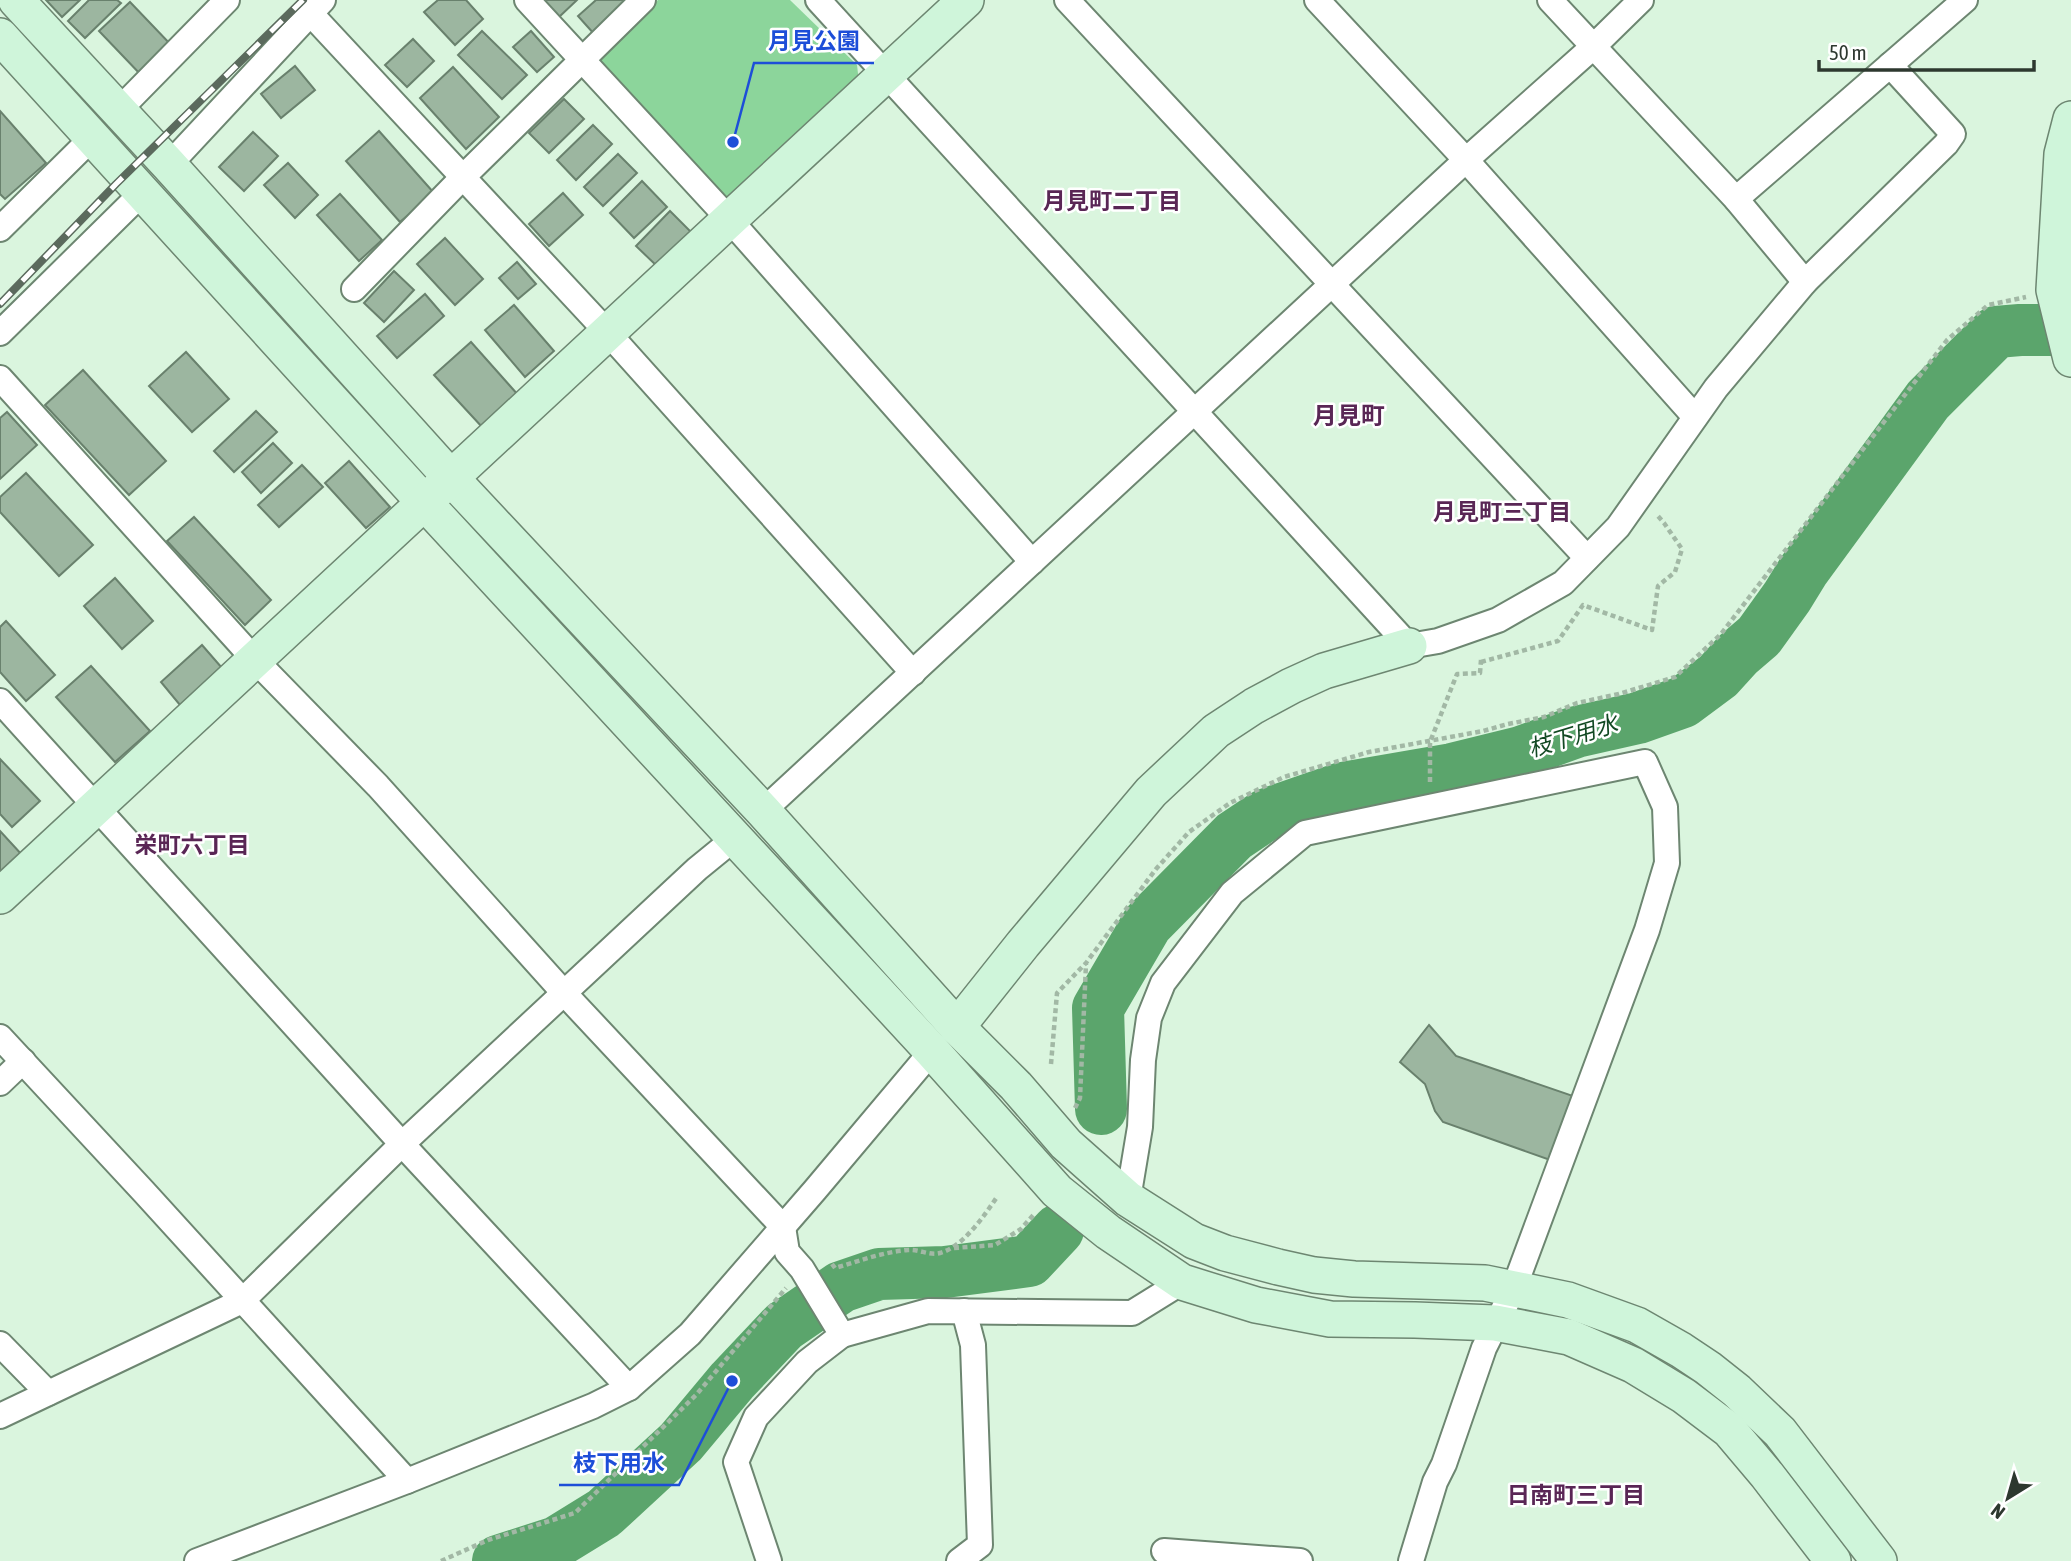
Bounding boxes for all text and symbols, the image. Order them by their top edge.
callout: 月見公園 [754,19,874,63]
text: 月見公園 [768,28,860,54]
scale bar [1819,28,2034,72]
text: 50 m [1829,40,1867,64]
district label: 月見町二丁目 [1043,188,1181,214]
district label: 月見町 [1313,402,1385,429]
district label: 月見町三丁目 [1433,499,1571,525]
water label: 枝下用水 [1525,709,1624,762]
district label: 栄町六丁目 [135,832,250,858]
callout: 枝下用水 [559,1441,679,1485]
text: 枝下用水 [573,1450,665,1476]
north arrow [1973,1463,2043,1533]
district label: 日南町三丁目 [1507,1482,1645,1508]
text: N [1987,1499,2009,1524]

